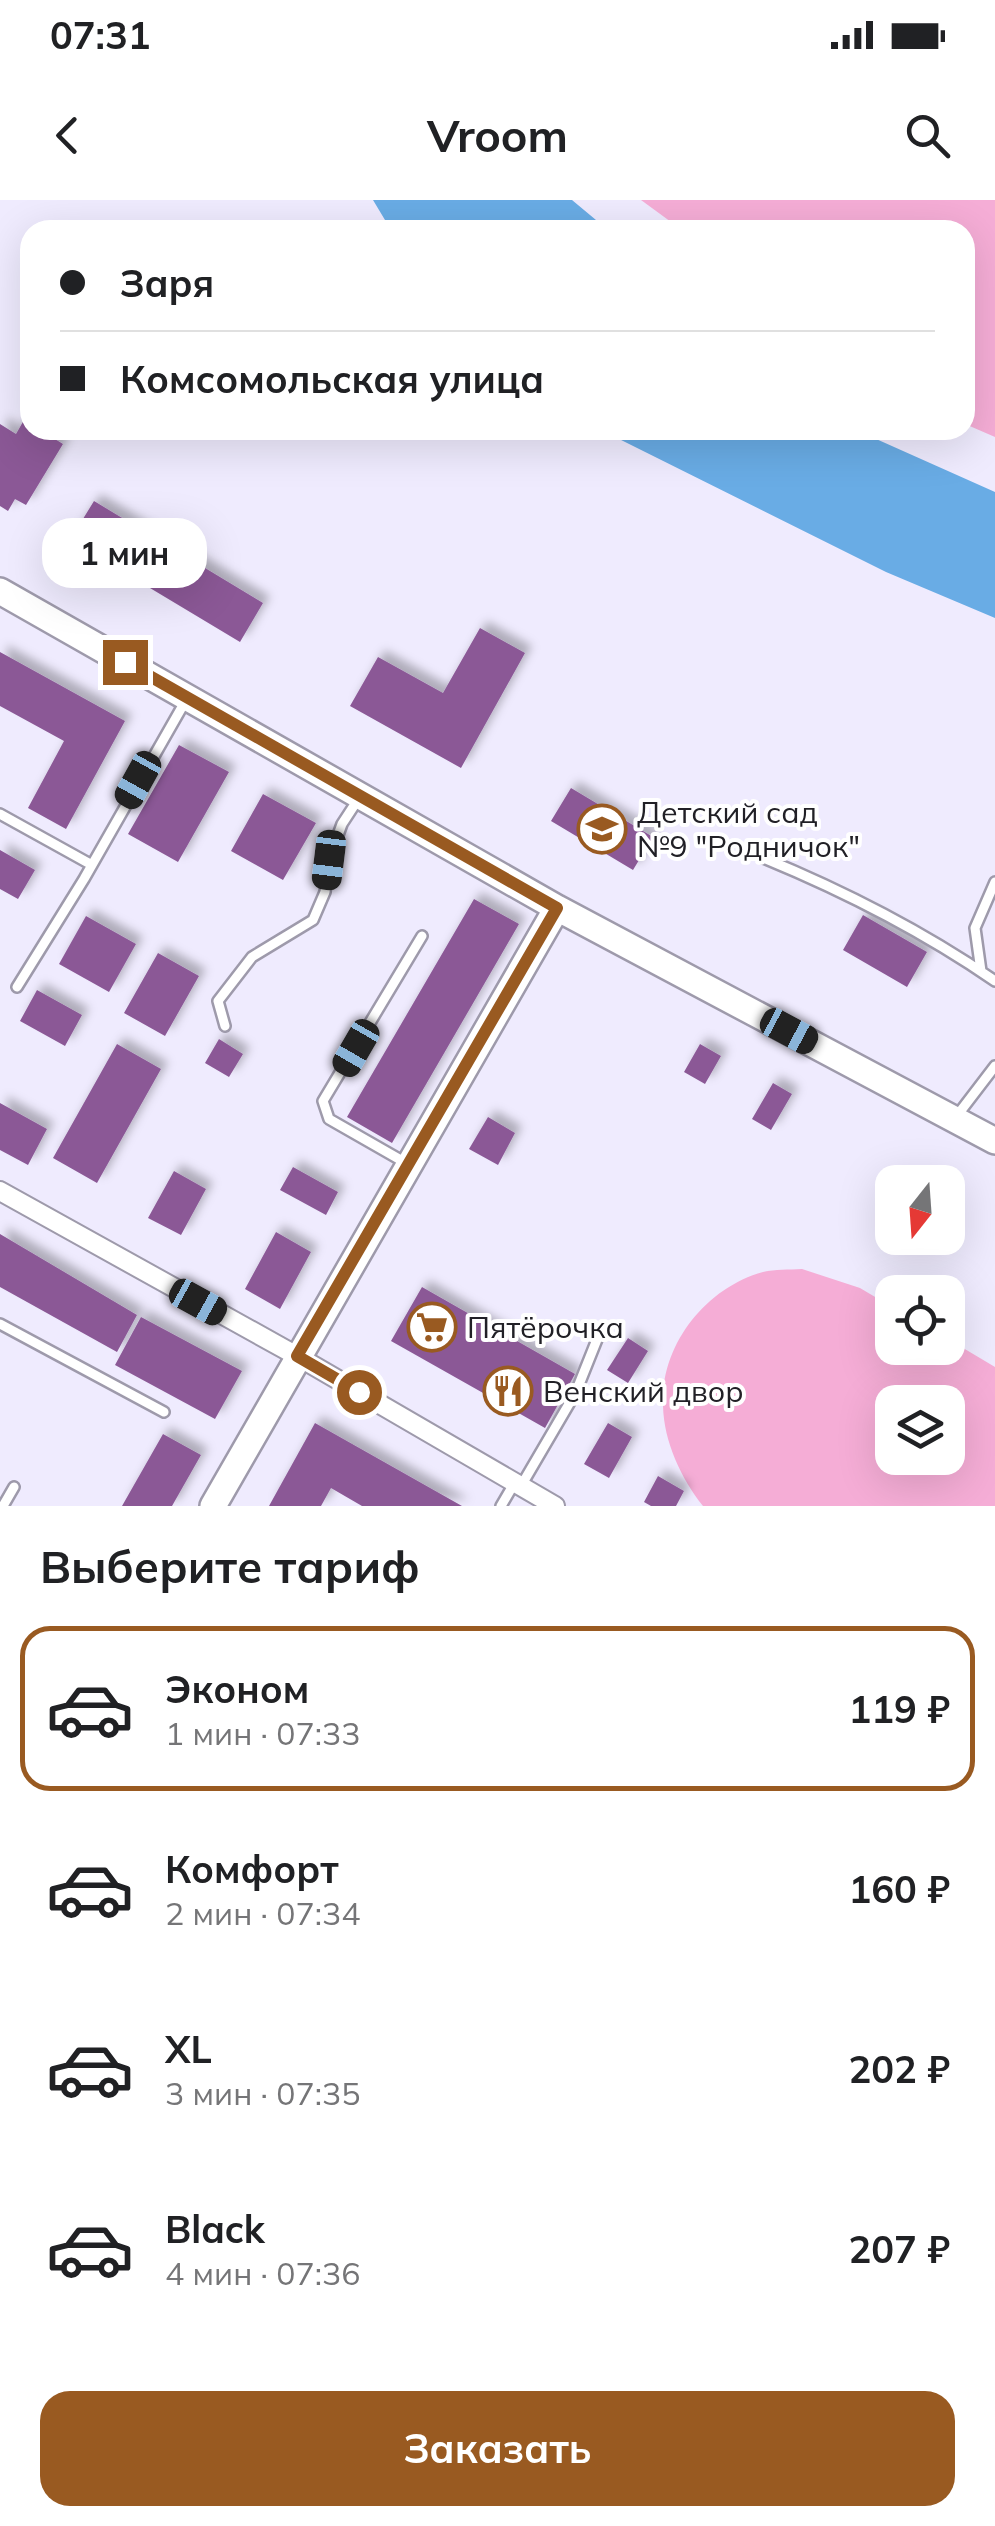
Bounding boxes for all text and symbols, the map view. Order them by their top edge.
text: 07:31 [50,11,151,59]
text: Vroom [427,107,568,163]
icon: back [40,108,95,163]
icon: search [900,108,955,163]
text: Заря [120,259,214,307]
text: Комсомольская улица [120,355,544,403]
callout: 1 мин [42,517,208,587]
text: 1 мин [80,533,169,573]
route end [103,640,148,685]
car [110,746,166,814]
place label: Детский сад №9 "Родничок" [637,793,860,865]
school or university icon: Детский сад №9 "Родничок" [576,803,628,855]
car [310,828,348,892]
car [755,1004,823,1058]
car [328,1015,384,1081]
north arrow [875,1165,965,1255]
map controls [875,1165,965,1475]
car [164,1274,232,1330]
button: locate [875,1275,965,1365]
supermarket icon: Пятёрочка [406,1301,458,1353]
place label: Пятёрочка [467,1308,624,1346]
restaurant icon: Венский двор [482,1365,534,1417]
route start [337,1370,382,1415]
place label: Венский двор [543,1372,744,1410]
button: layers [875,1385,965,1475]
text: Выберите тариф [40,1538,420,1594]
icon: car [45,1664,135,1754]
text: Эконом [165,1665,309,1713]
text: 119 ₽ [848,1685,950,1733]
text: 1 мин · 07:33 [165,1713,360,1753]
icon: car [45,1844,135,1934]
text: Комфорт [165,1845,339,1893]
text: 160 ₽ [848,1865,950,1913]
text: 2 мин · 07:34 [165,1893,360,1933]
icon: car [45,2024,135,2114]
text: XL [165,2025,212,2073]
text: 202 ₽ [848,2045,950,2093]
text: 3 мин · 07:35 [165,2073,360,2113]
icon: car [45,2204,135,2294]
text: Black [165,2205,265,2253]
text: 207 ₽ [848,2225,950,2273]
text: 4 мин · 07:36 [165,2253,360,2293]
button: Заказать [40,2391,955,2506]

